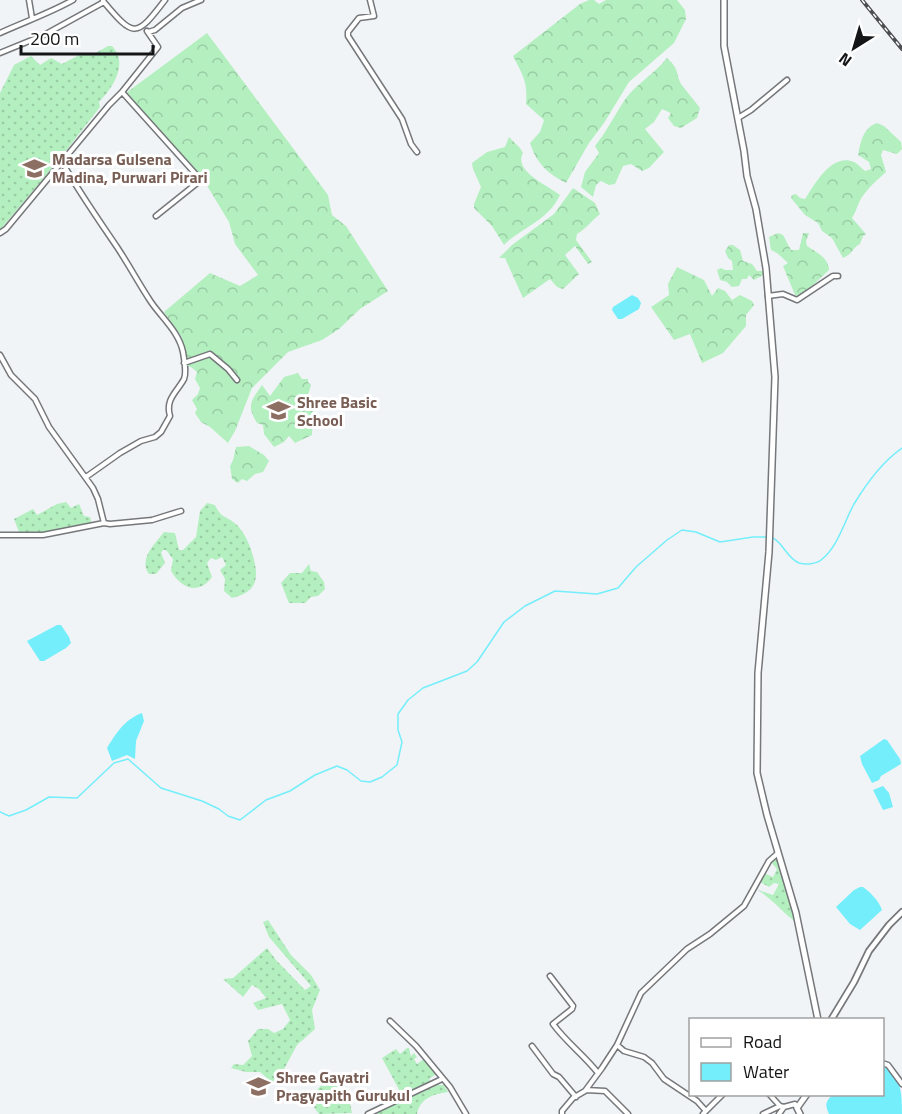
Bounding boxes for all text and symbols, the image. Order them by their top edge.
scale bar [21,18,153,56]
north arrow [824,18,884,78]
text: 200 m [30,25,79,52]
text: N [833,47,857,73]
place label: Madarsa Gulsena Madina, Purwari Pirari [52,147,208,189]
school or university icon: Madarsa Gulsena Madina, Purwari Pirari [21,155,47,181]
place label: Shree Basic School [297,390,377,432]
school or university icon: Shree Basic School [266,398,292,424]
legend [689,1018,884,1096]
text: Road [743,1028,782,1055]
text: Water [743,1058,789,1085]
place label: Shree Gayatri Pragyapith Gurukul [276,1065,410,1107]
school or university icon: Shree Gayatri Pragyapith Gurukul [245,1073,271,1099]

